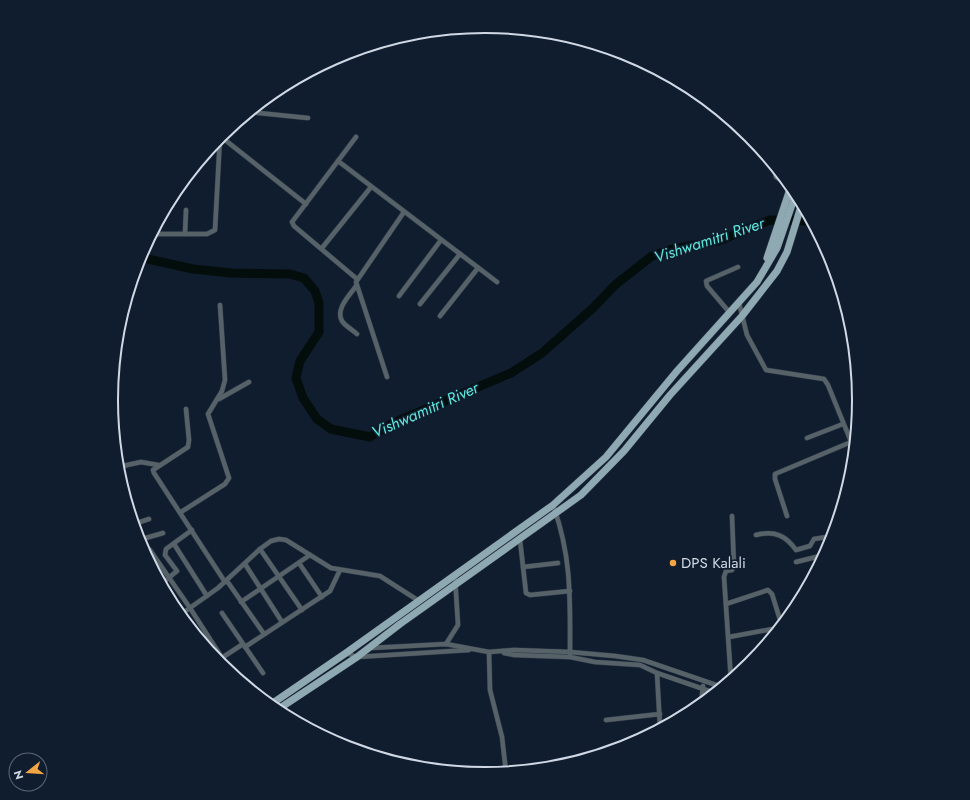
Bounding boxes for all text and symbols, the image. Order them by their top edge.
water label: Vishwamitri River [651,211,769,269]
water label: Vishwamitri River [368,375,484,444]
place label: DPS Kalali [681,552,746,574]
marker: DPS Kalali [668,558,678,568]
north arrow [8,752,48,792]
text: N [10,768,27,781]

